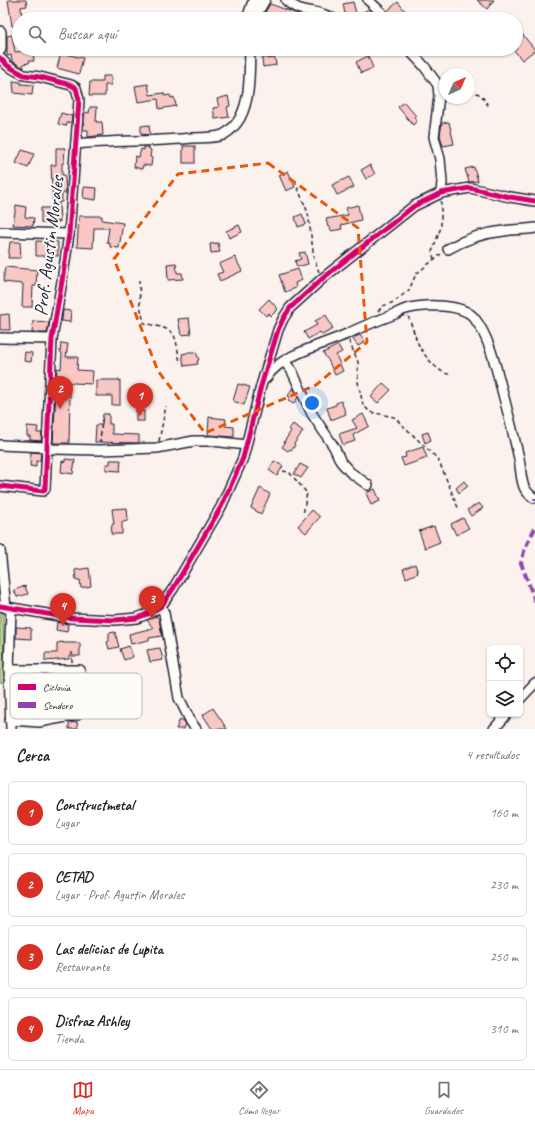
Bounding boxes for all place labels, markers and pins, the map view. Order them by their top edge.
pin: 2 [47,376,73,409]
pin: 1 [127,383,153,416]
pin: 3 [139,586,165,619]
pin: 4 [50,593,76,626]

